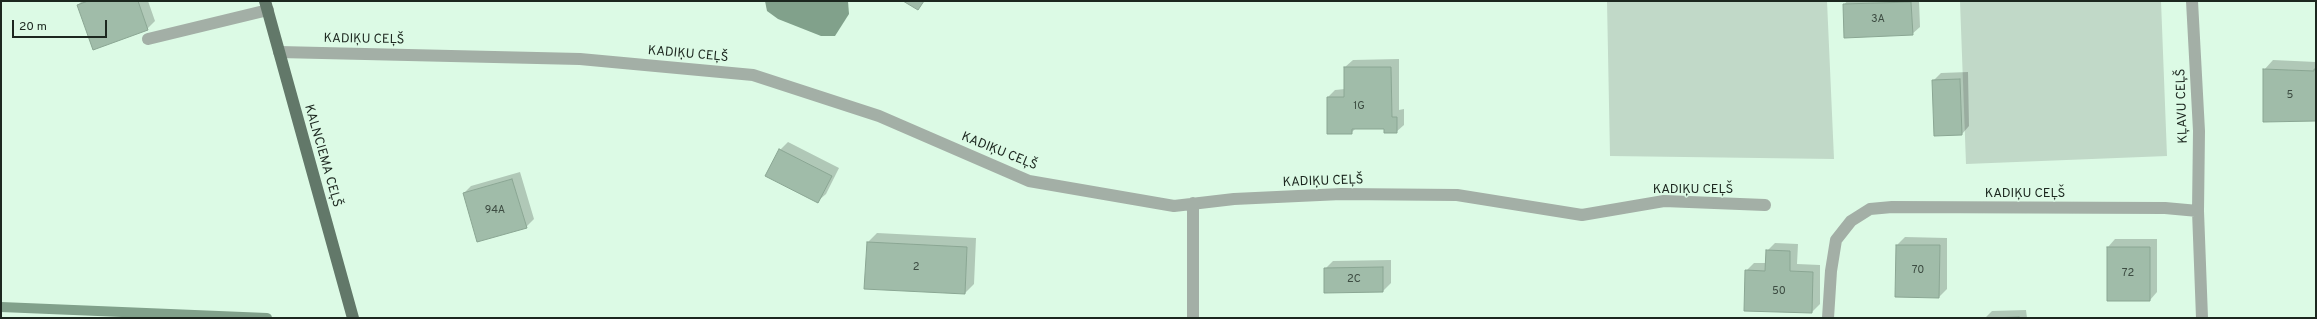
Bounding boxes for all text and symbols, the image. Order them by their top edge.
scale bar [14,12,109,38]
house number: 3A [1871,13,1885,27]
text: 20 m [19,19,47,35]
street label: KADIĶU CEĻŠ [324,31,404,49]
street label: KADIĶU CEĻŠ [647,44,729,66]
street label: KĻAVU CEĻŠ [2174,68,2192,144]
house number: 5 [2287,89,2293,103]
house number: 1G [1353,100,1365,114]
street label: KALNCIEMA CEĻŠ [300,103,344,209]
street label: KADIĶU CEĻŠ [959,130,1039,174]
street label: KADIĶU CEĻŠ [1282,173,1364,191]
street label: KADIĶU CEĻŠ [1653,182,1733,198]
street label: KADIĶU CEĻŠ [1985,186,2065,202]
house number: 94A [485,204,505,218]
house number: 2 [913,261,919,275]
house number: 70 [1912,264,1924,278]
house number: 72 [2122,267,2134,281]
house number: 2C [1347,273,1361,287]
house number: 50 [1772,285,1786,299]

